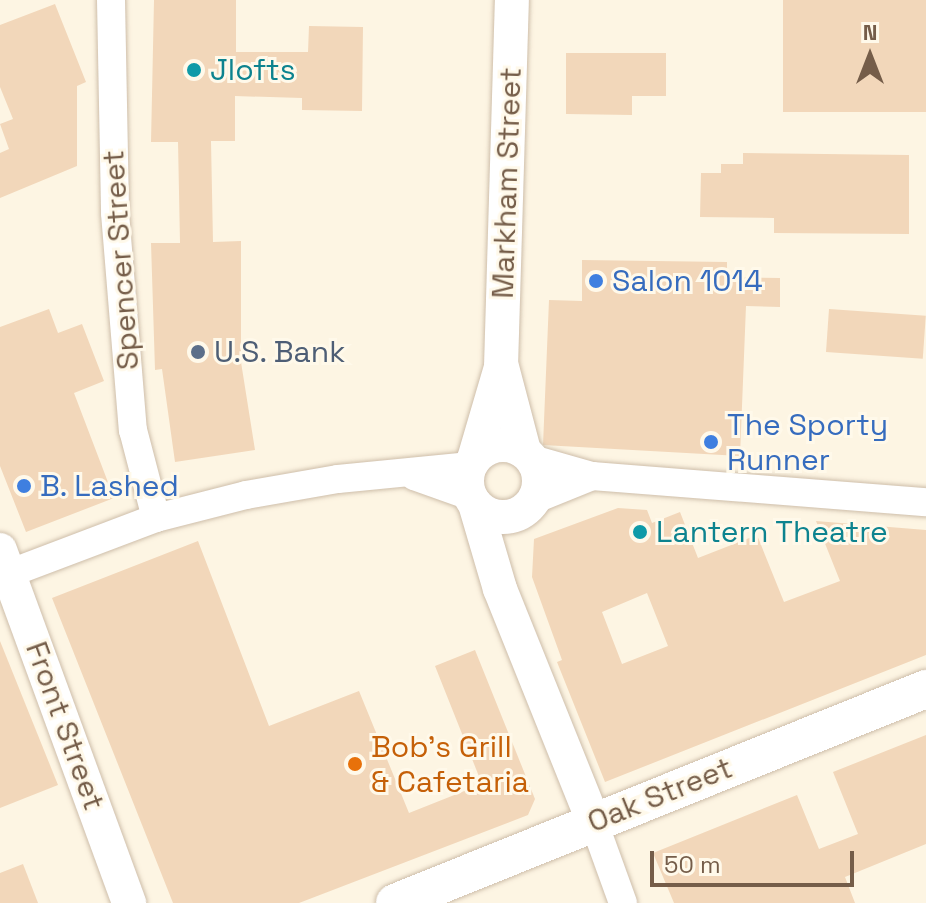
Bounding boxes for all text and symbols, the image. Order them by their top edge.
north arrow [830,16,910,96]
text: N [863,18,877,46]
place label: Jlofts [210,52,295,88]
marker: Jlofts [185,61,203,79]
street label: Markham Street [485,67,529,299]
street label: Spencer Street [95,149,147,371]
place label: Salon 1014 [612,263,763,299]
marker: Salon 1014 [587,272,605,290]
place label: U.S. Bank [214,334,346,370]
marker: U.S. Bank [189,343,207,361]
place label: The Sporty Runner [727,407,888,478]
marker: The Sporty Runner [702,433,720,451]
place label: B. Lashed [40,468,180,504]
marker: B. Lashed [15,477,33,495]
place label: Lantern Theatre [656,514,888,550]
marker: Lantern Theatre [631,523,649,541]
street label: Front Street [18,637,112,815]
place label: Bob's Grill & Cafetaria [371,729,529,800]
street label: Oak Street [582,750,738,840]
marker: Bob's Grill & Cafetaria [346,755,364,773]
scale bar [654,835,858,885]
text: 50 m [664,849,721,880]

